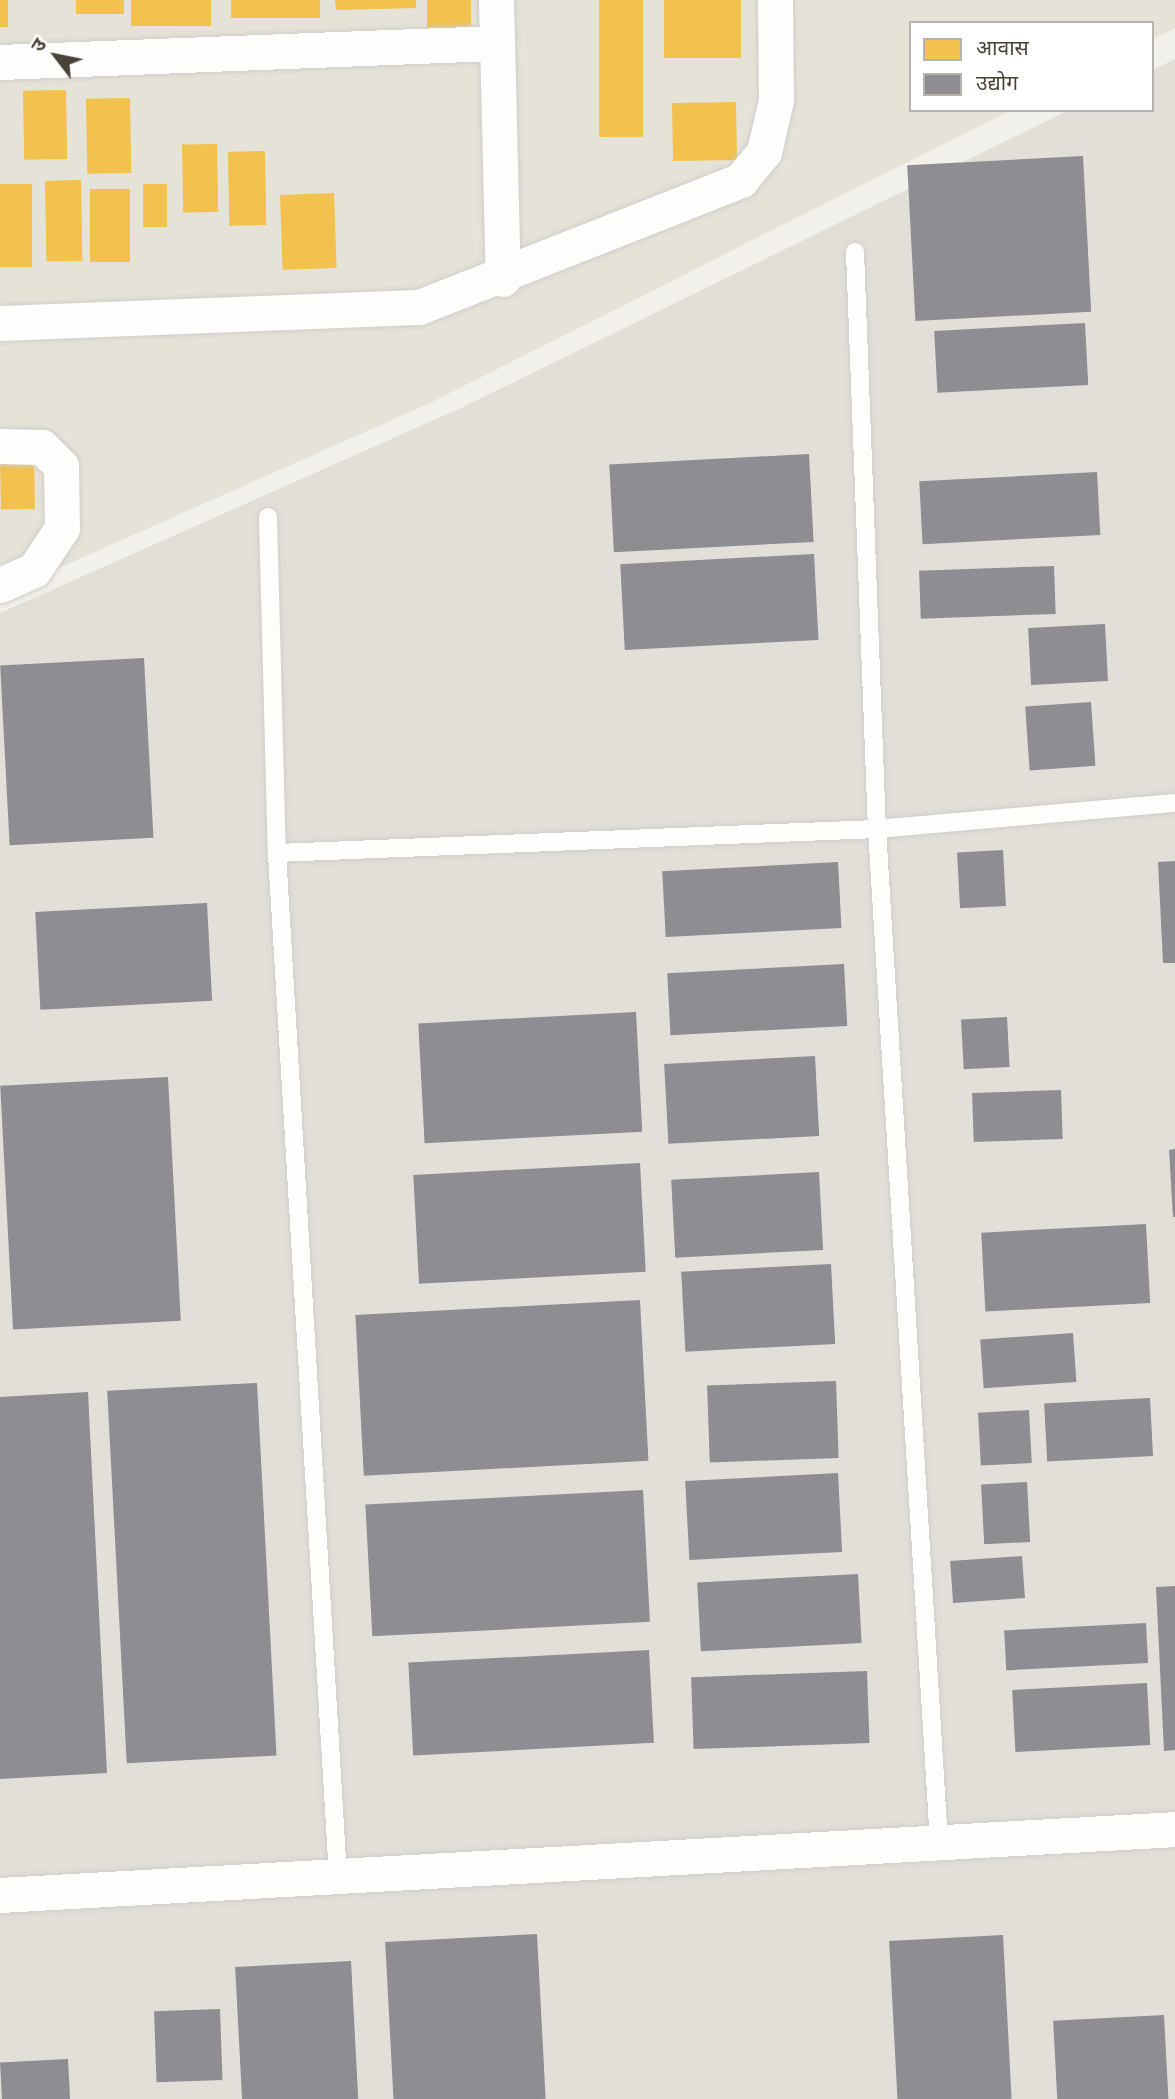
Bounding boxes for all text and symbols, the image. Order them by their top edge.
north arrow [21,21,91,91]
legend [909,21,1154,112]
text: उ [26,34,50,55]
text: आवास [976,35,1029,59]
text: उद्योग [976,70,1018,94]

